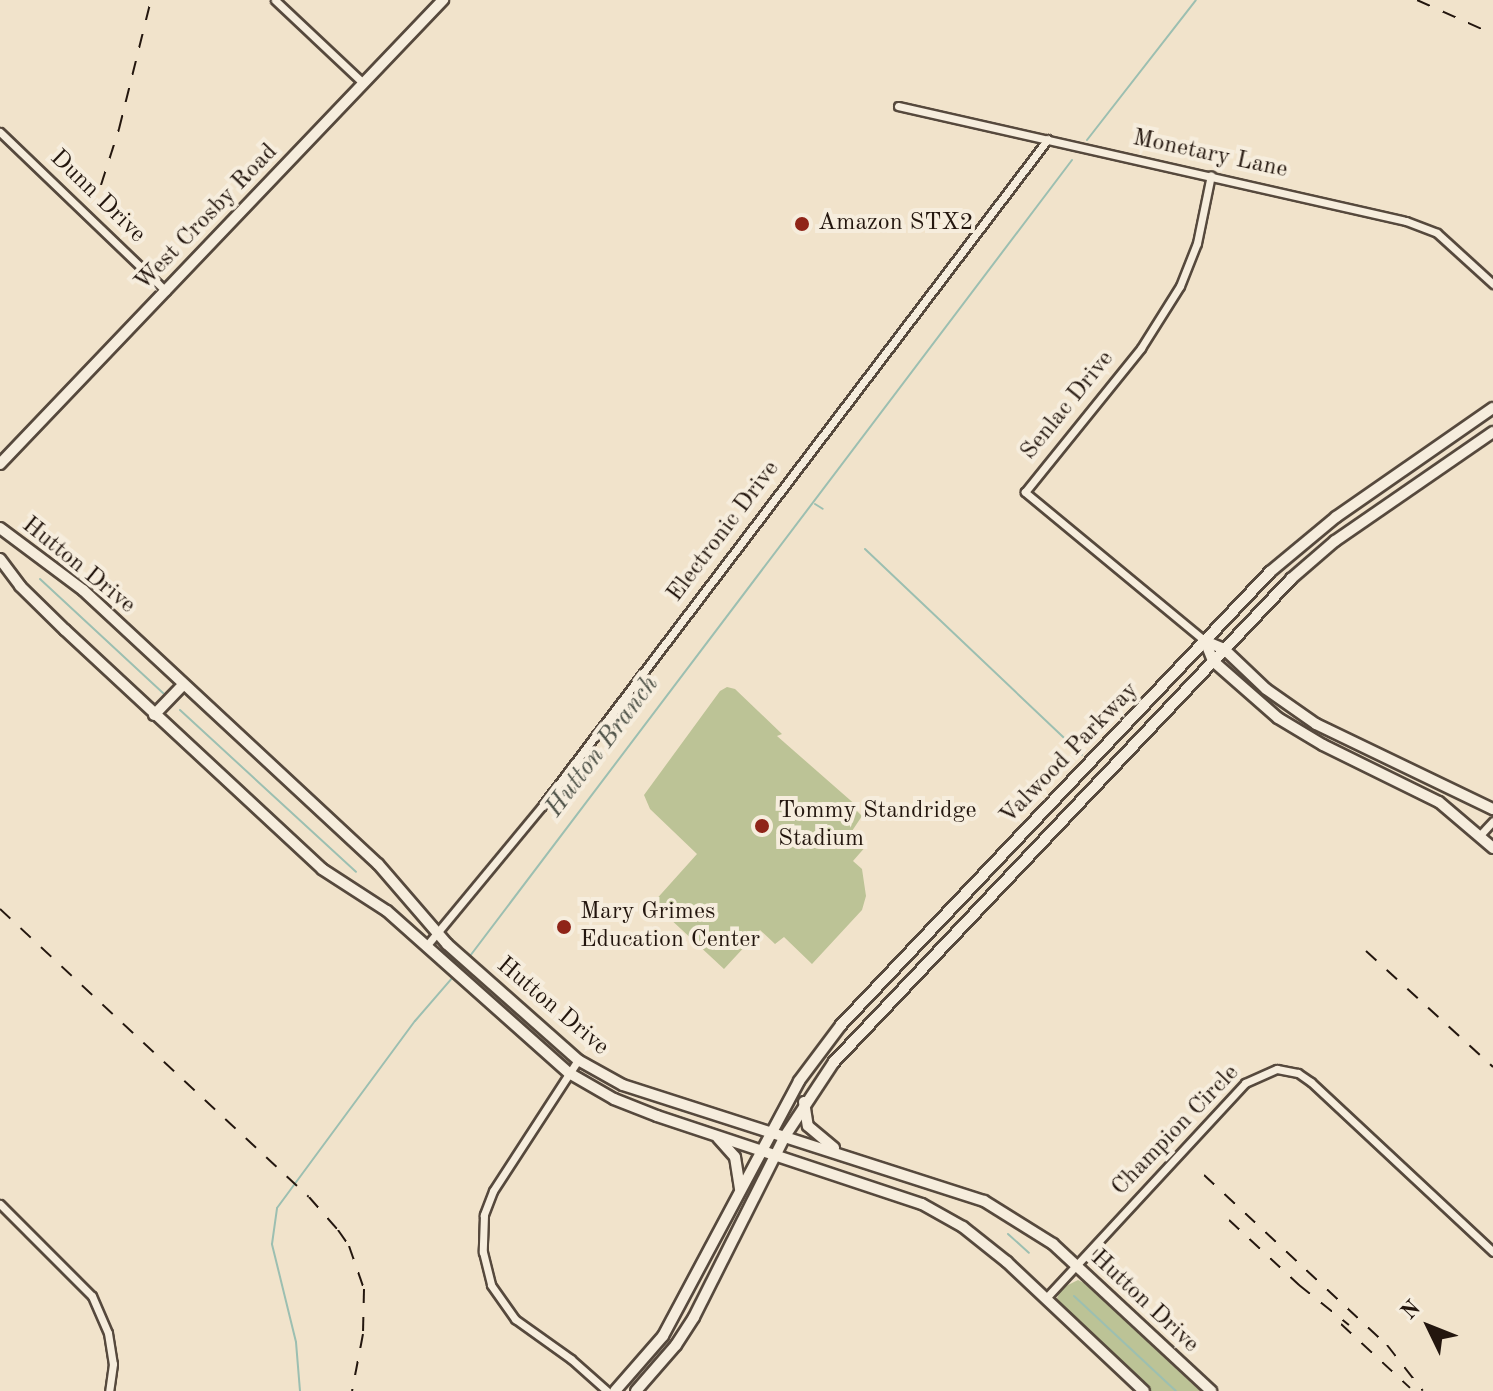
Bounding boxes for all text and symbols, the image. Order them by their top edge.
street label: Monetary Lane [1130,125,1290,185]
street label: West Crosby Road [129,138,285,298]
street label: Dunn Drive [43,144,151,250]
place label: Amazon STX2 [818,210,973,238]
marker: Amazon STX2 [793,215,811,233]
street label: Senlac Drive [1015,346,1121,466]
street label: Electronic Drive [662,456,786,608]
street label: Hutton Drive [15,511,141,621]
water label: Hutton Branch [540,670,666,824]
street label: Valwood Parkway [995,677,1145,831]
place label: Tommy Standridge Stadium [778,798,976,854]
marker: Tommy Standridge Stadium [753,817,771,835]
place label: Mary Grimes Education Center [580,899,760,955]
marker: Mary Grimes Education Center [555,918,573,936]
street label: Hutton Drive [490,952,614,1062]
street label: Champion Circle [1106,1060,1246,1202]
street label: Hutton Drive [1084,1244,1204,1360]
north arrow [1389,1287,1469,1367]
text: N [1398,1297,1425,1324]

